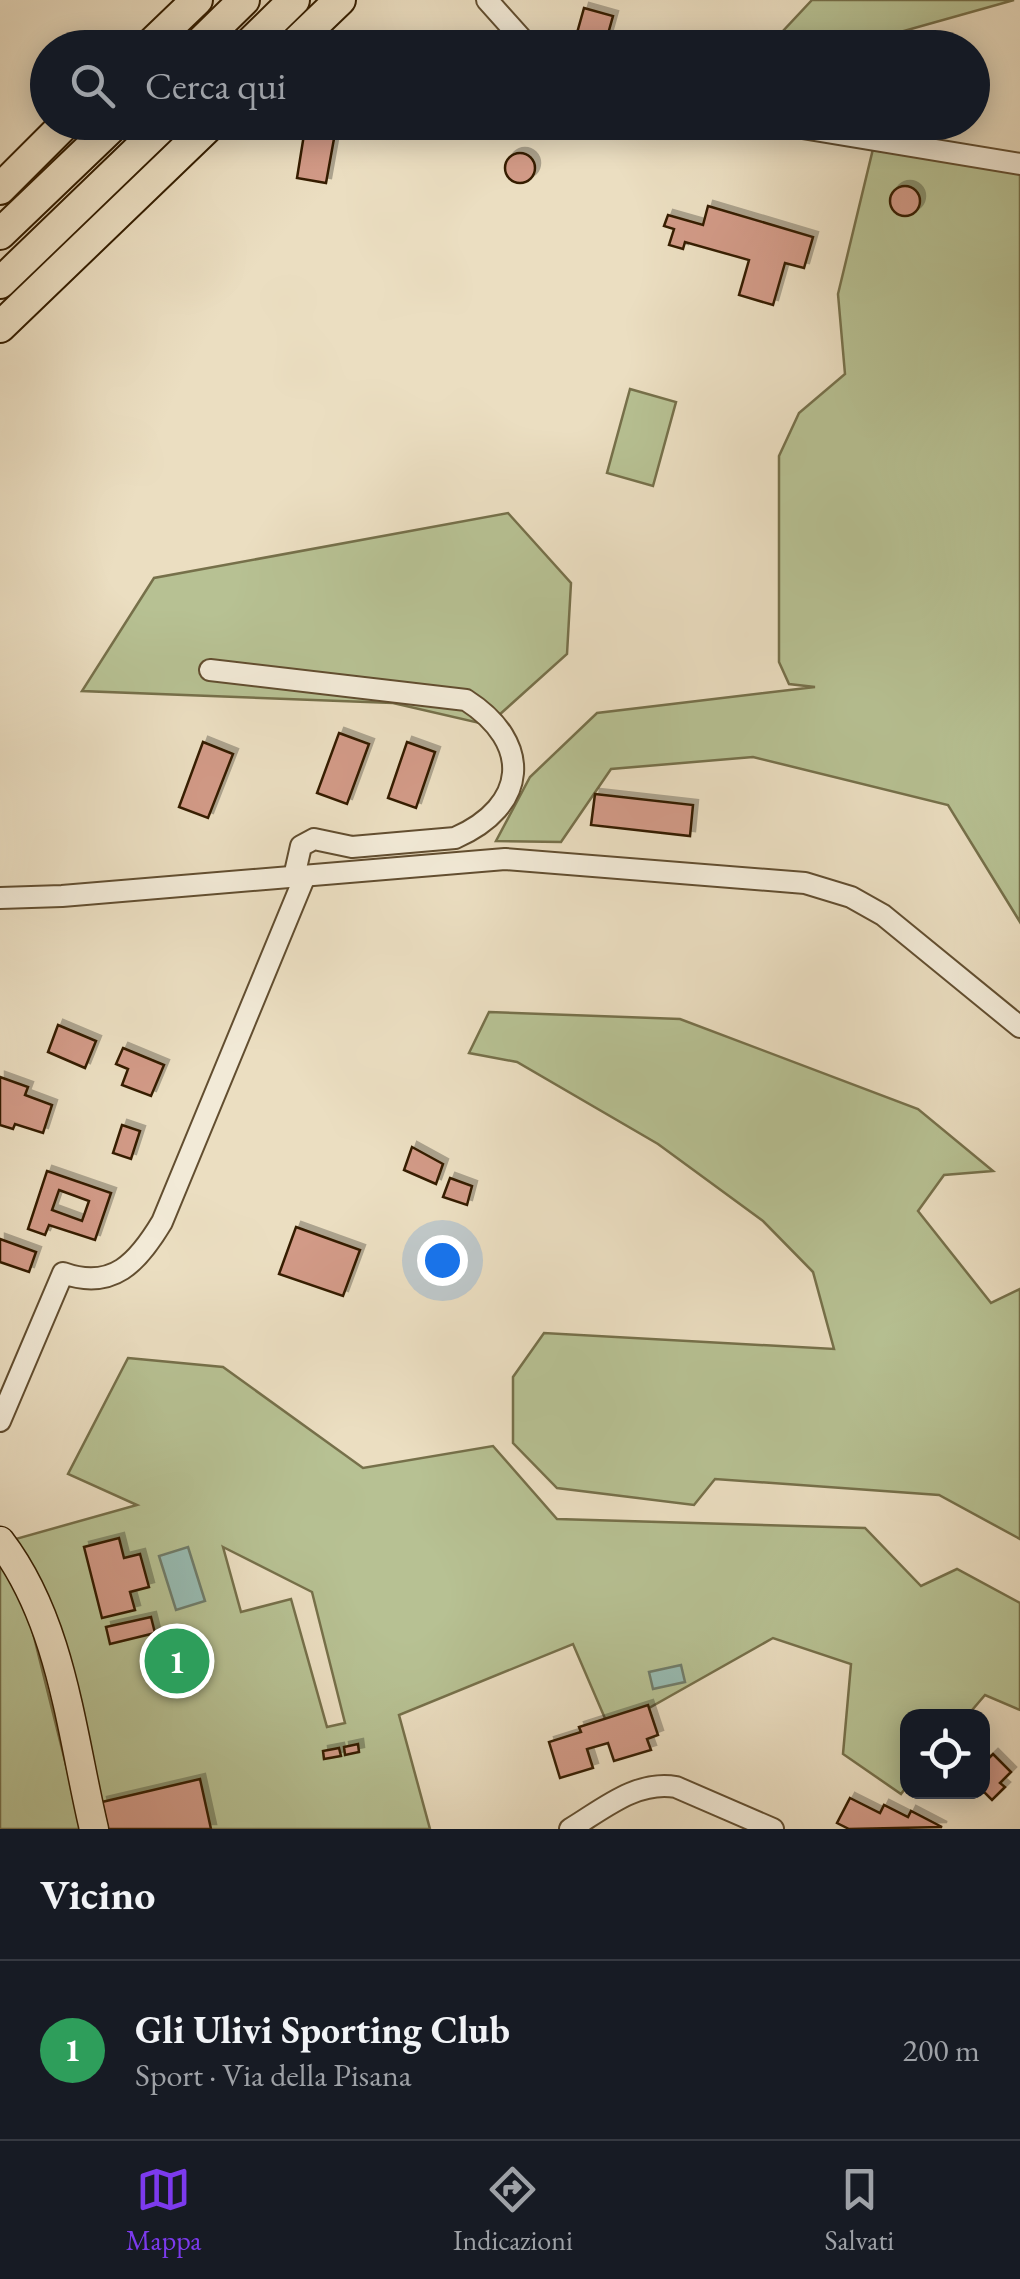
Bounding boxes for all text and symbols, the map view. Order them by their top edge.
search box [30,30,990,140]
icon: search [65,58,120,113]
text: Cerca qui [145,61,286,110]
your location [417,1235,468,1286]
pin: 1 [144,1624,210,1698]
map controls [900,1709,990,1799]
button: locate [900,1709,990,1799]
text: Vicino [40,1867,155,1922]
text: Gli Ulivi Sporting Club [135,2005,510,2054]
text: 1 [64,2029,81,2071]
text: 200 m [903,2029,980,2071]
text: Sport · Via della Pisana [135,2054,412,2096]
tab: Mappa [126,2162,201,2258]
tab: Indicazioni [453,2162,573,2258]
tab: Salvati [825,2162,894,2258]

